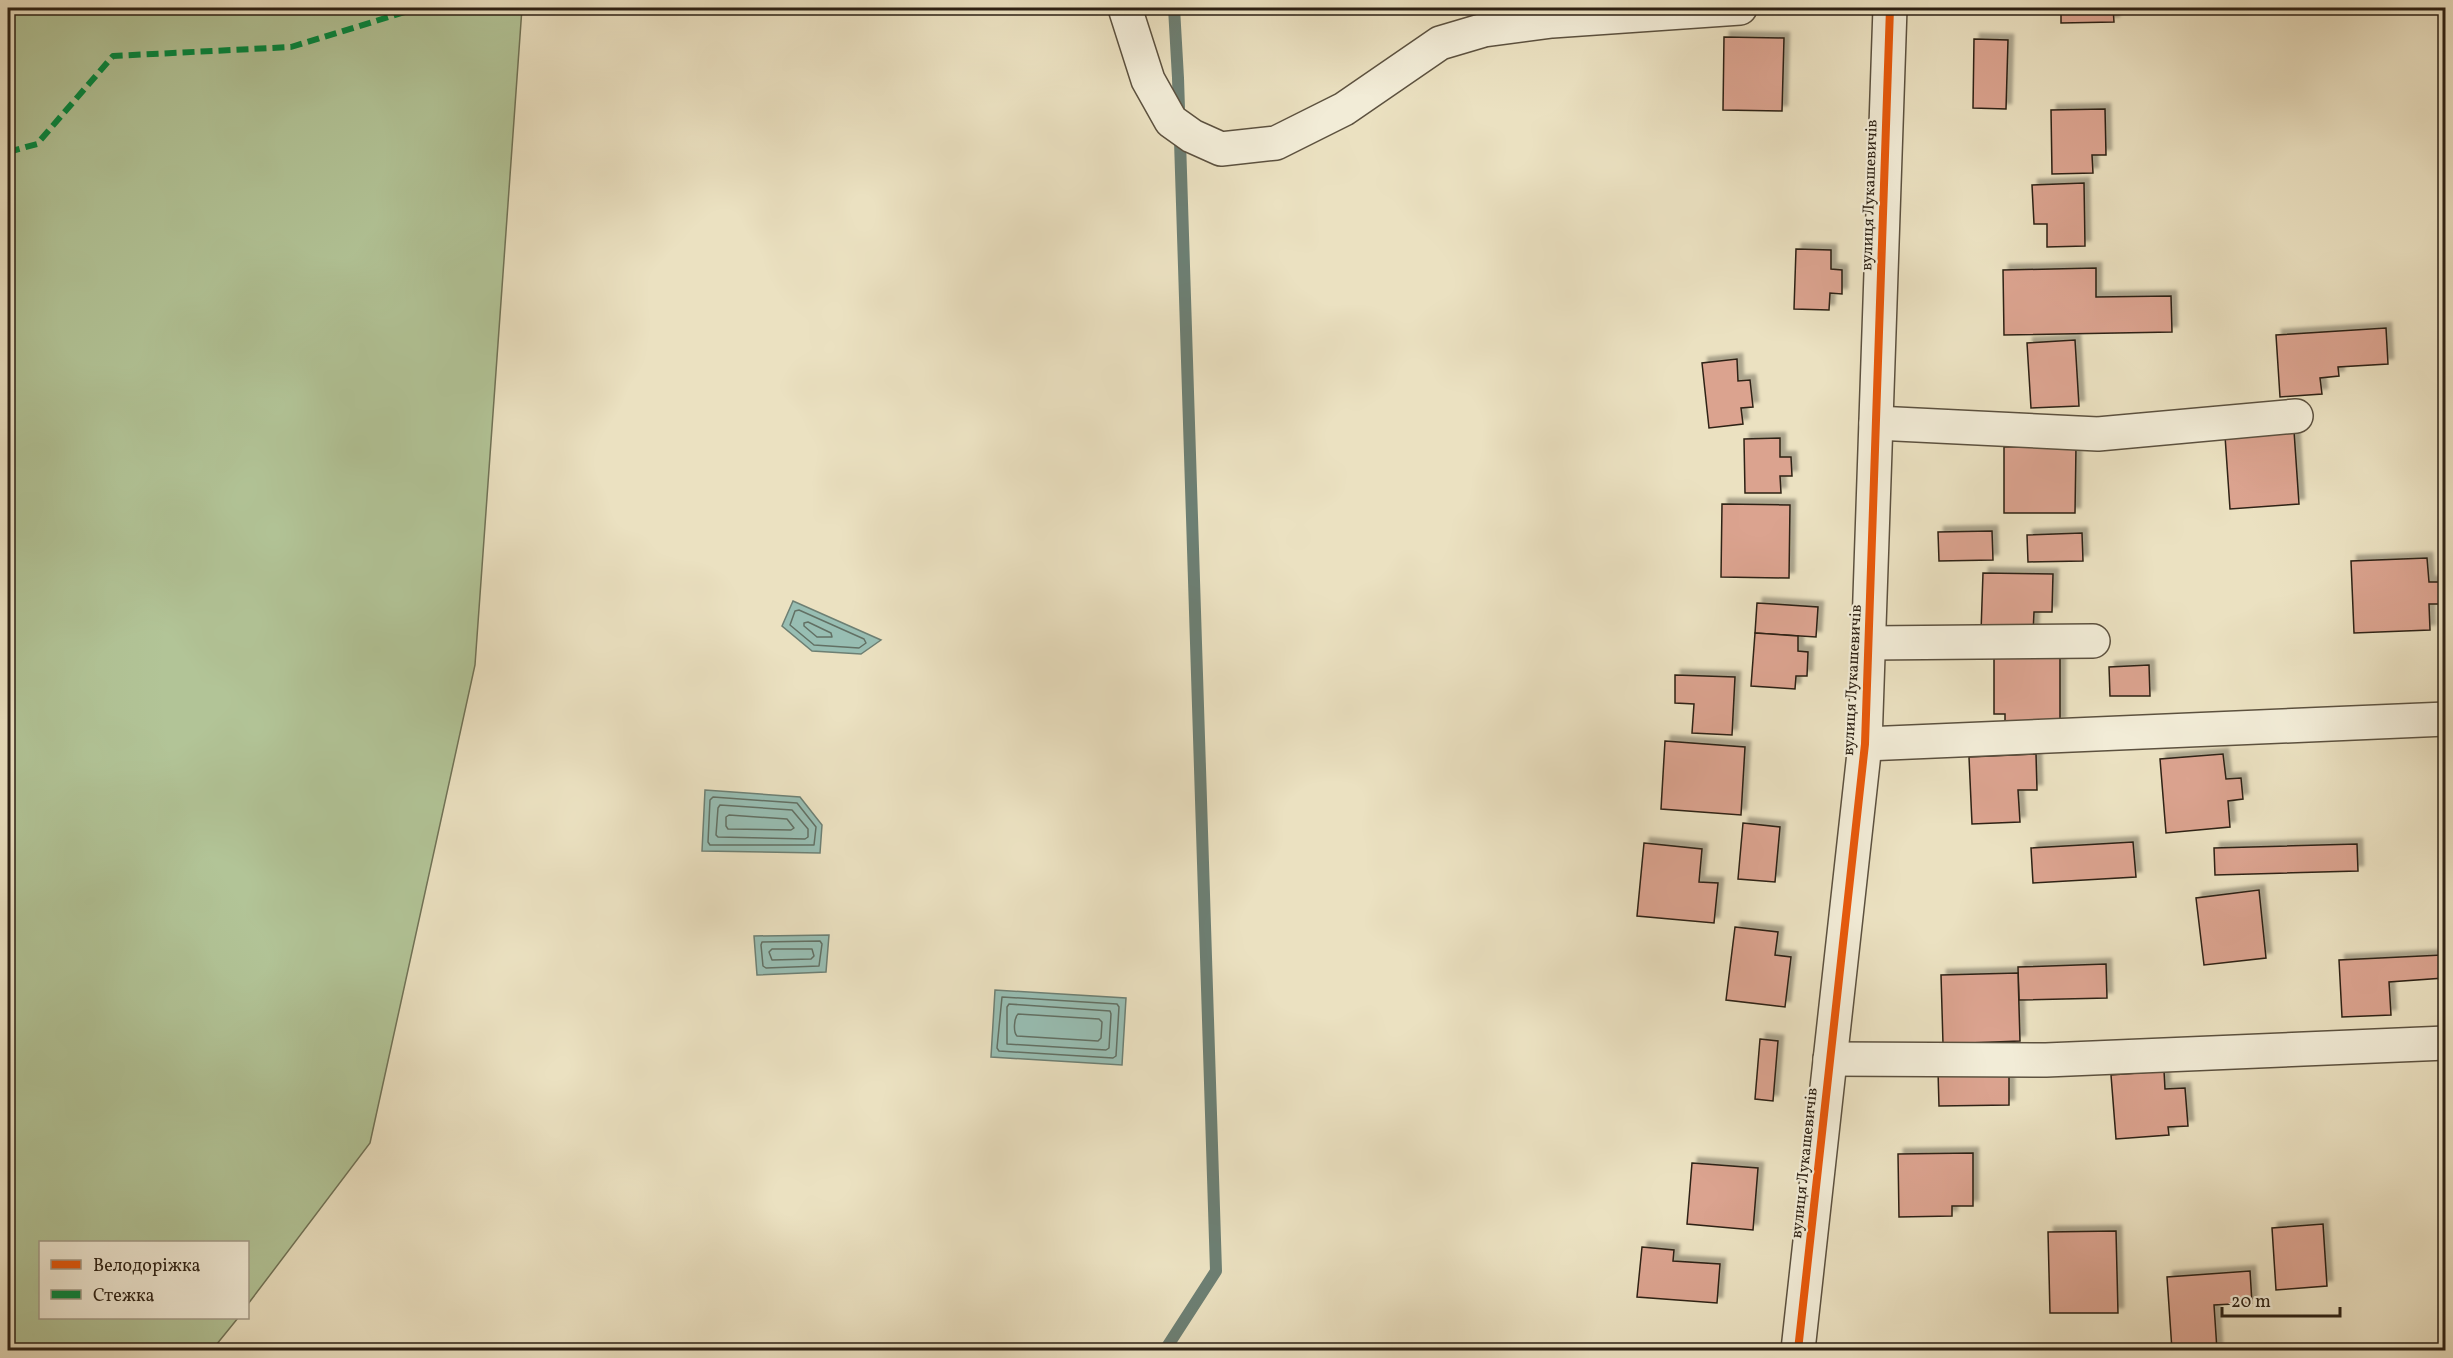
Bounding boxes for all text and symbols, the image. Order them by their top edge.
street label: вулиця Лукашевичів [1856,119,1884,271]
street label: вулиця Лукашевичів [1838,604,1868,756]
street label: вулиця Лукашевичів [1786,1087,1824,1239]
legend [39,1241,249,1319]
text: Велодоріжка [93,1254,201,1279]
scale bar [2222,1280,2340,1318]
text: Стежка [93,1284,155,1309]
text: 20 m [2231,1290,2271,1315]

